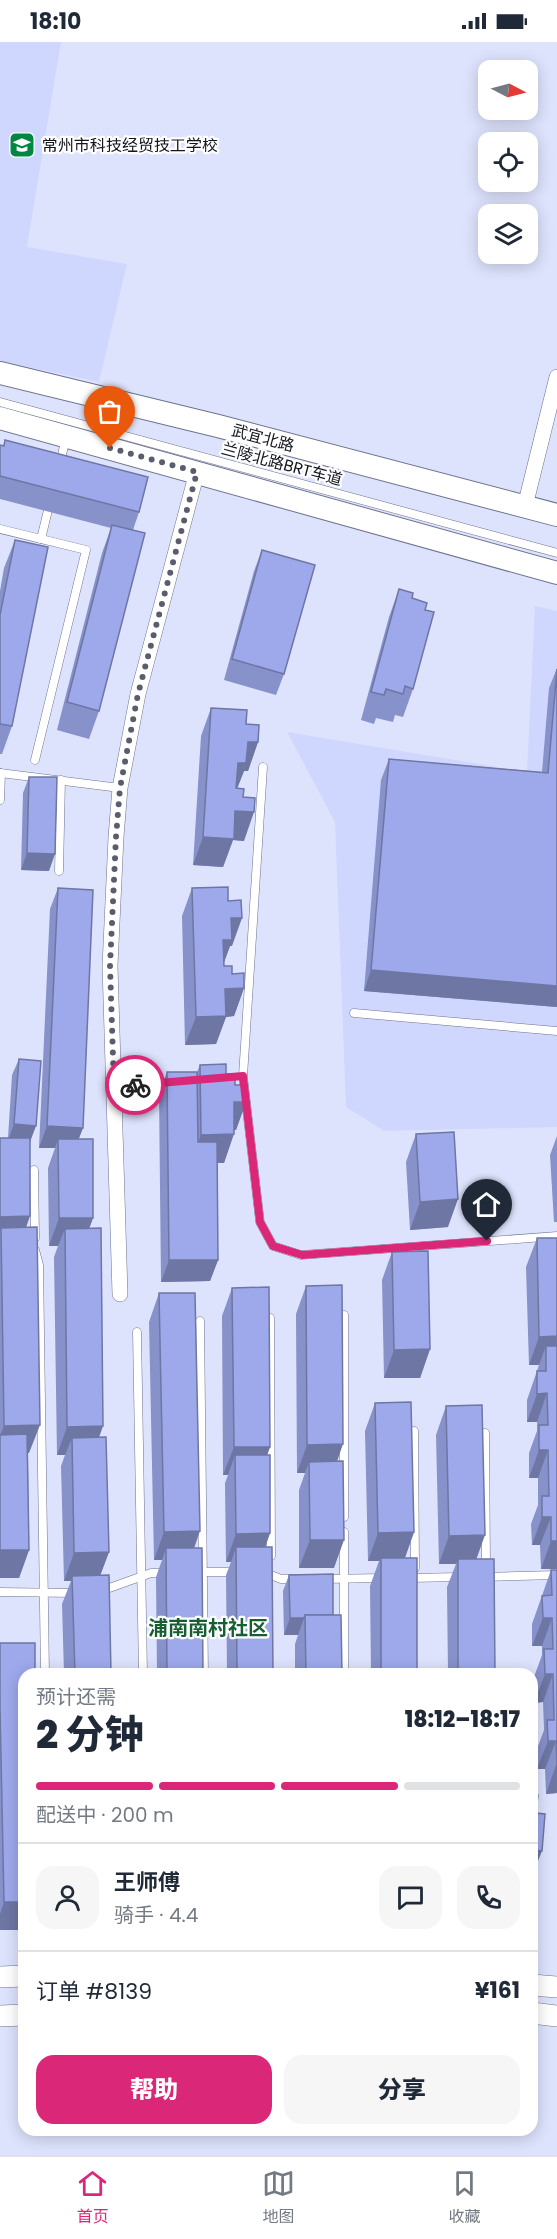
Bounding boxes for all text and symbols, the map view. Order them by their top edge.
text: 18:10 [30,6,81,37]
north arrow [478,60,538,120]
map controls [478,60,538,264]
school or university icon: 常州市科技经贸技工学校 [7,130,37,160]
button: locate [478,132,538,192]
place label: 常州市科技经贸技工学校 [42,134,218,157]
button: layers [478,204,538,264]
pin [84,386,135,448]
icon: bag [93,395,126,428]
street label: 武宜北路 [229,419,297,457]
street label: 兰陵北路BRT车道 [219,437,345,491]
courier [105,1055,165,1115]
icon: bike [119,1069,152,1102]
pin [461,1179,512,1241]
icon: home [470,1188,503,1221]
district label: 浦南南村社区 [148,1614,268,1642]
text: 预计还需 [36,1683,116,1711]
text: 18:12–18:17 [405,1704,520,1735]
text: 2 分钟 [36,1707,144,1762]
text: 配送中 · 200 m [36,1801,173,1829]
button: person [36,1866,99,1929]
button: chat [379,1866,442,1929]
button: phone [457,1866,520,1929]
text: 王师傅 [114,1867,180,1898]
text: 骑手 · 4.4 [114,1901,198,1929]
text: ¥161 [475,1975,520,2006]
text: 订单 #8139 [36,1976,152,2007]
button: 帮助 [36,2055,272,2124]
button: 分享 [284,2055,520,2124]
tab: 首页 [76,2167,109,2229]
tab: 地图 [262,2167,295,2229]
tab: 收藏 [448,2167,481,2229]

